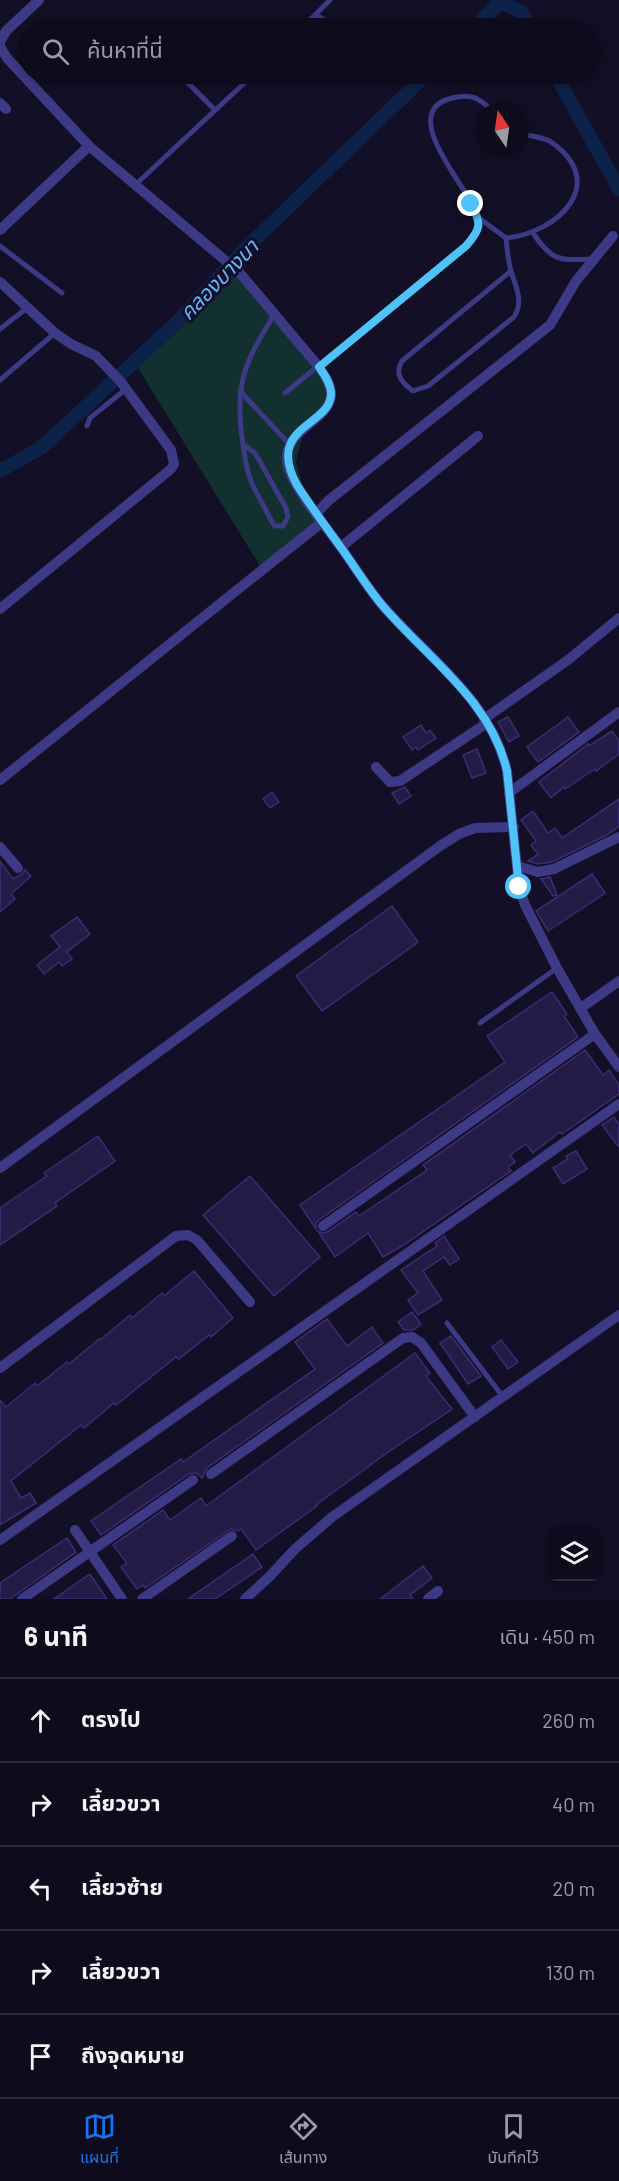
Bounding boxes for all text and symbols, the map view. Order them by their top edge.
search box [18,18,601,84]
icon: search [39,35,72,68]
text: ค้นหาที่นี่ [87,36,163,62]
north arrow [475,102,529,156]
route end [457,190,483,216]
water label: คลองบางนา [174,233,263,324]
route start [505,873,531,899]
map controls [547,1527,601,1581]
button: layers [547,1527,601,1581]
text: 6 นาที [24,1620,88,1651]
text: เดิน · 450 m [499,1624,595,1648]
icon: ahead [24,1704,57,1737]
text: ตรงไป [81,1705,141,1731]
text: 260 m [542,1708,595,1732]
icon: right [24,1788,57,1821]
text: เลี้ยวขวา [81,1789,161,1815]
text: 40 m [552,1792,595,1816]
icon: left [24,1872,57,1905]
text: เลี้ยวซ้าย [81,1873,163,1899]
text: 20 m [552,1876,595,1900]
icon: right [24,1956,57,1989]
text: เลี้ยวขวา [81,1957,161,1983]
text: 130 m [546,1960,595,1984]
icon: arrive [24,2040,57,2073]
text: ถึงจุดหมาย [81,2041,185,2067]
tab: แผนที่ [80,2110,119,2170]
tab: เส้นทาง [279,2110,327,2170]
tab: บันทึกไว้ [488,2110,539,2170]

